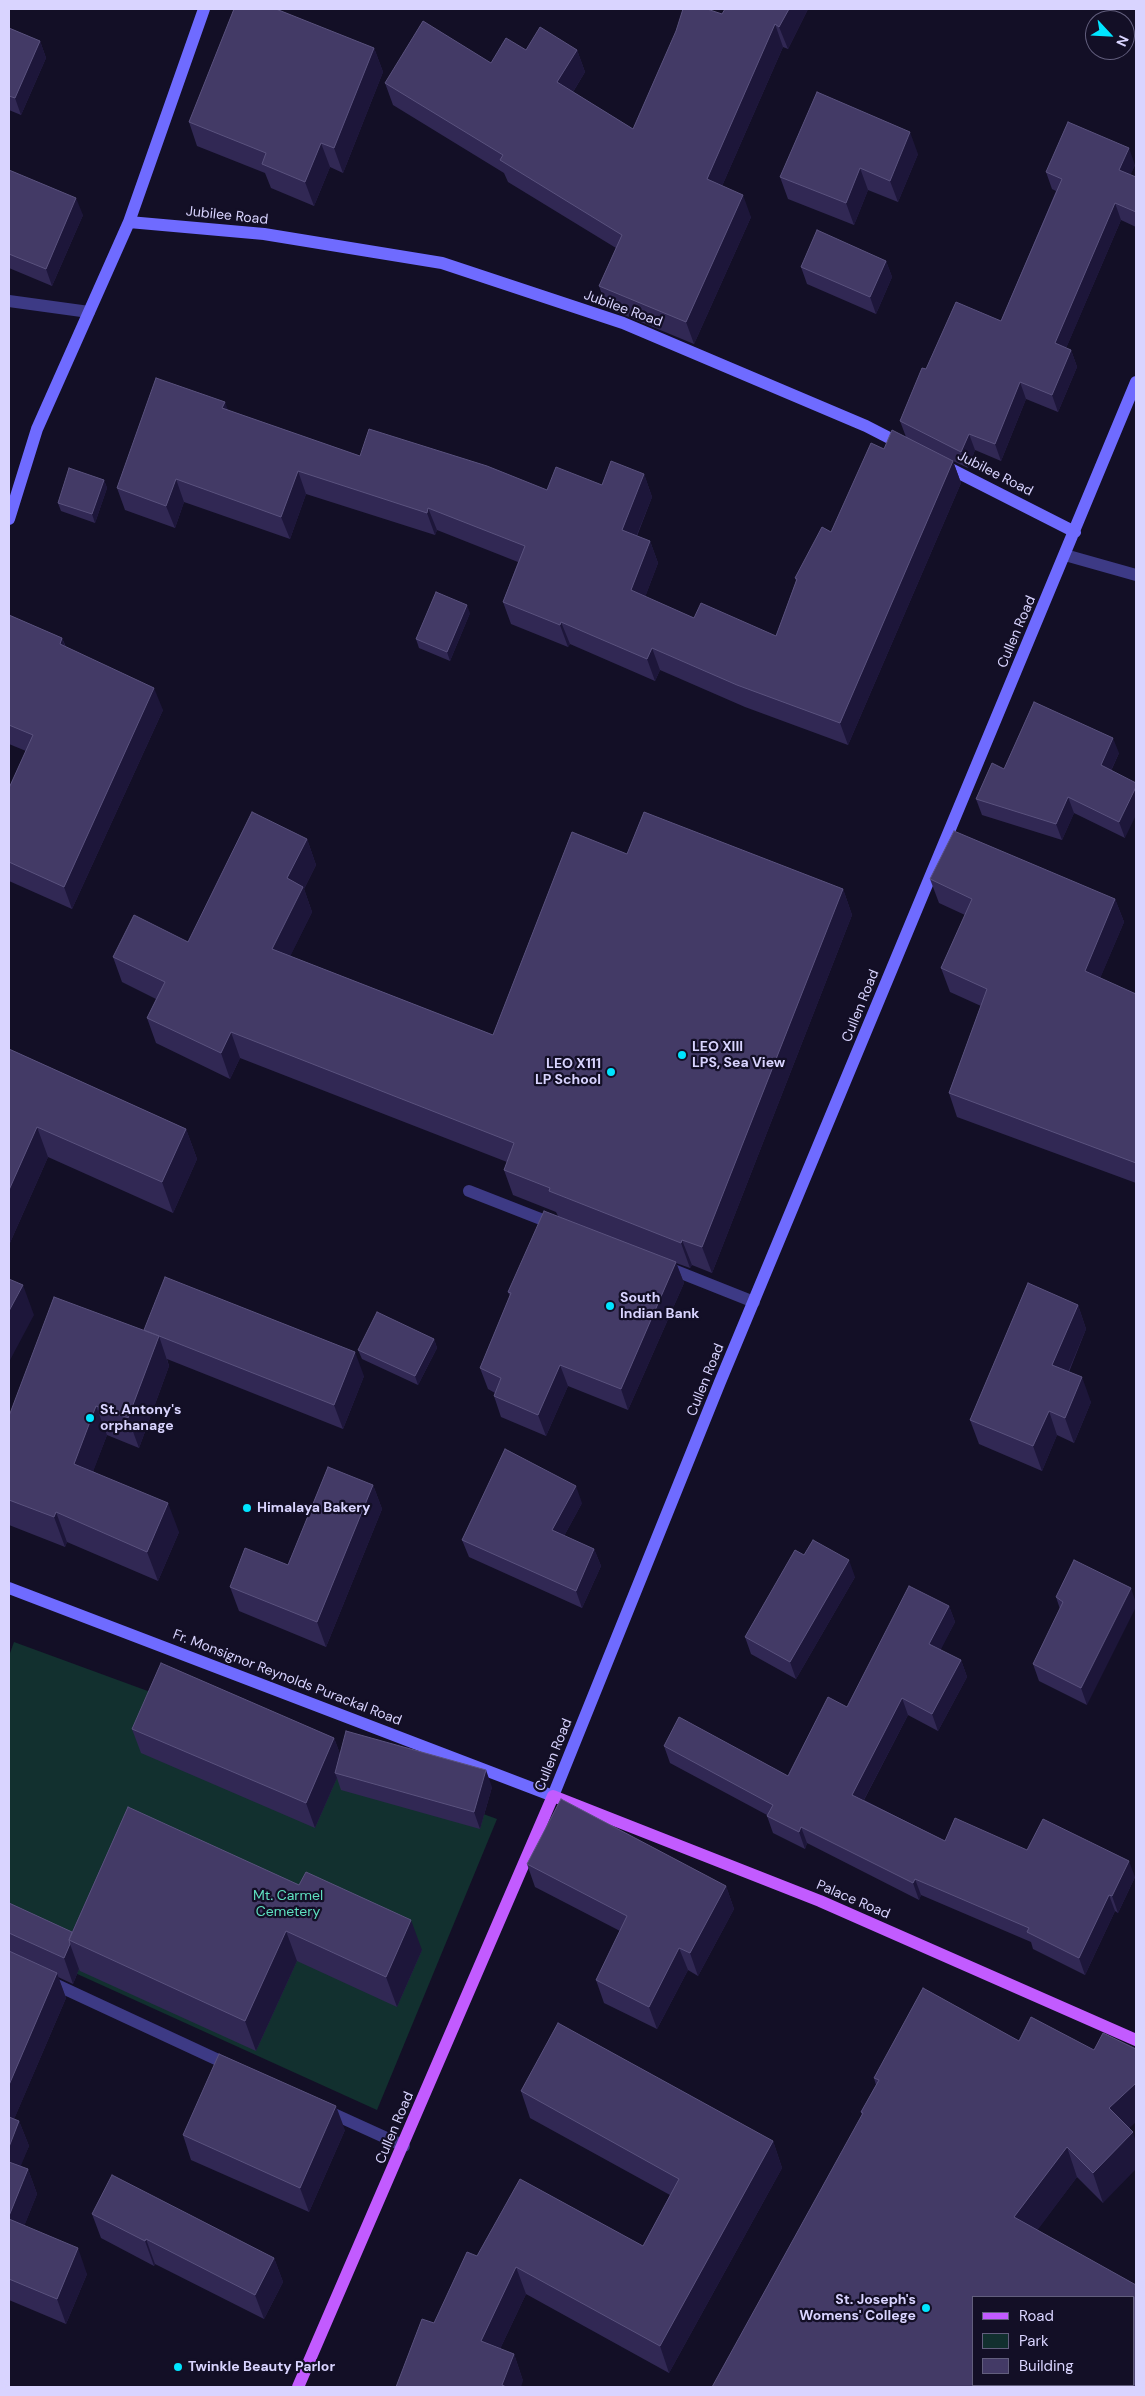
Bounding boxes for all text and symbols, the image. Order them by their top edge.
north arrow [1085,10,1135,60]
text: N [1112,32,1133,49]
street label: Jubilee Road [185,203,269,229]
street label: Jubilee Road [581,287,665,331]
street label: Jubilee Road [954,448,1036,500]
street label: Cullen Road [994,593,1040,671]
street label: Cullen Road [839,967,883,1045]
place label: LEO XIII LPS, Sea View [692,1039,785,1072]
marker: LEO XIII LPS, Sea View [676,1049,688,1061]
place label: LEO X111 LP School [535,1056,601,1088]
marker: LEO X111 LP School [605,1066,617,1078]
place label: South Indian Bank [620,1290,699,1322]
marker: South Indian Bank [604,1300,616,1312]
street label: Cullen Road [684,1341,728,1419]
place label: St. Antony's orphanage [100,1402,181,1434]
marker: St. Antony's orphanage [84,1412,96,1424]
place label: Himalaya Bakery [257,1500,371,1516]
marker: Himalaya Bakery [241,1502,253,1514]
street label: Fr. Monsignor Reynolds Purackal Road [170,1627,404,1729]
street label: Cullen Road [532,1716,576,1794]
street label: Palace Road [814,1877,892,1923]
park label: Mt. Carmel Cemetery [253,1888,323,1920]
street label: Cullen Road [372,2089,418,2167]
place label: St. Joseph's Womens' College [799,2292,916,2324]
legend [972,2296,1135,2386]
marker: St. Joseph's Womens' College [920,2302,932,2314]
text: Road [1019,2306,1054,2326]
text: Park [1019,2331,1049,2351]
text: Building [1019,2356,1074,2376]
place label: Twinkle Beauty Parlor [188,2359,335,2375]
marker: Twinkle Beauty Parlor [172,2361,184,2373]

